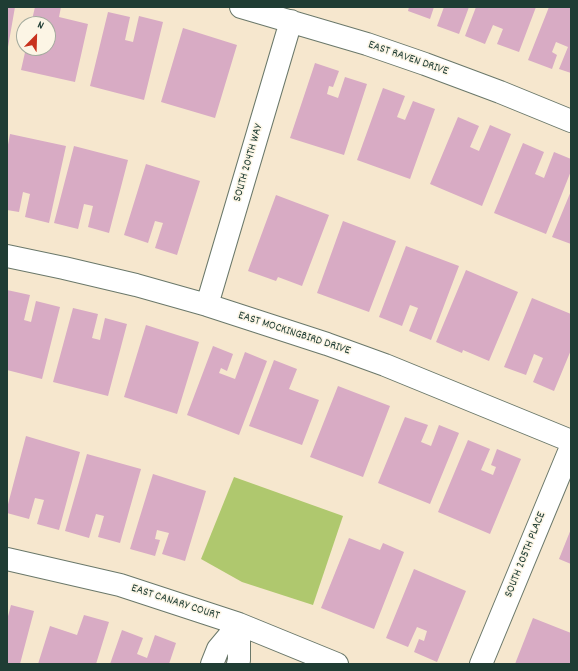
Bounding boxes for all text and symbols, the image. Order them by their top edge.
north arrow [16,16,56,56]
text: N [35,17,46,34]
street label: EAST RAVEN DRIVE [366,39,450,79]
street label: SOUTH 204TH WAY [231,123,267,203]
street label: EAST MOCKINGBIRD DRIVE [236,309,352,359]
street label: SOUTH 205TH PLACE [502,510,550,600]
street label: EAST CANARY COURT [129,582,221,624]

